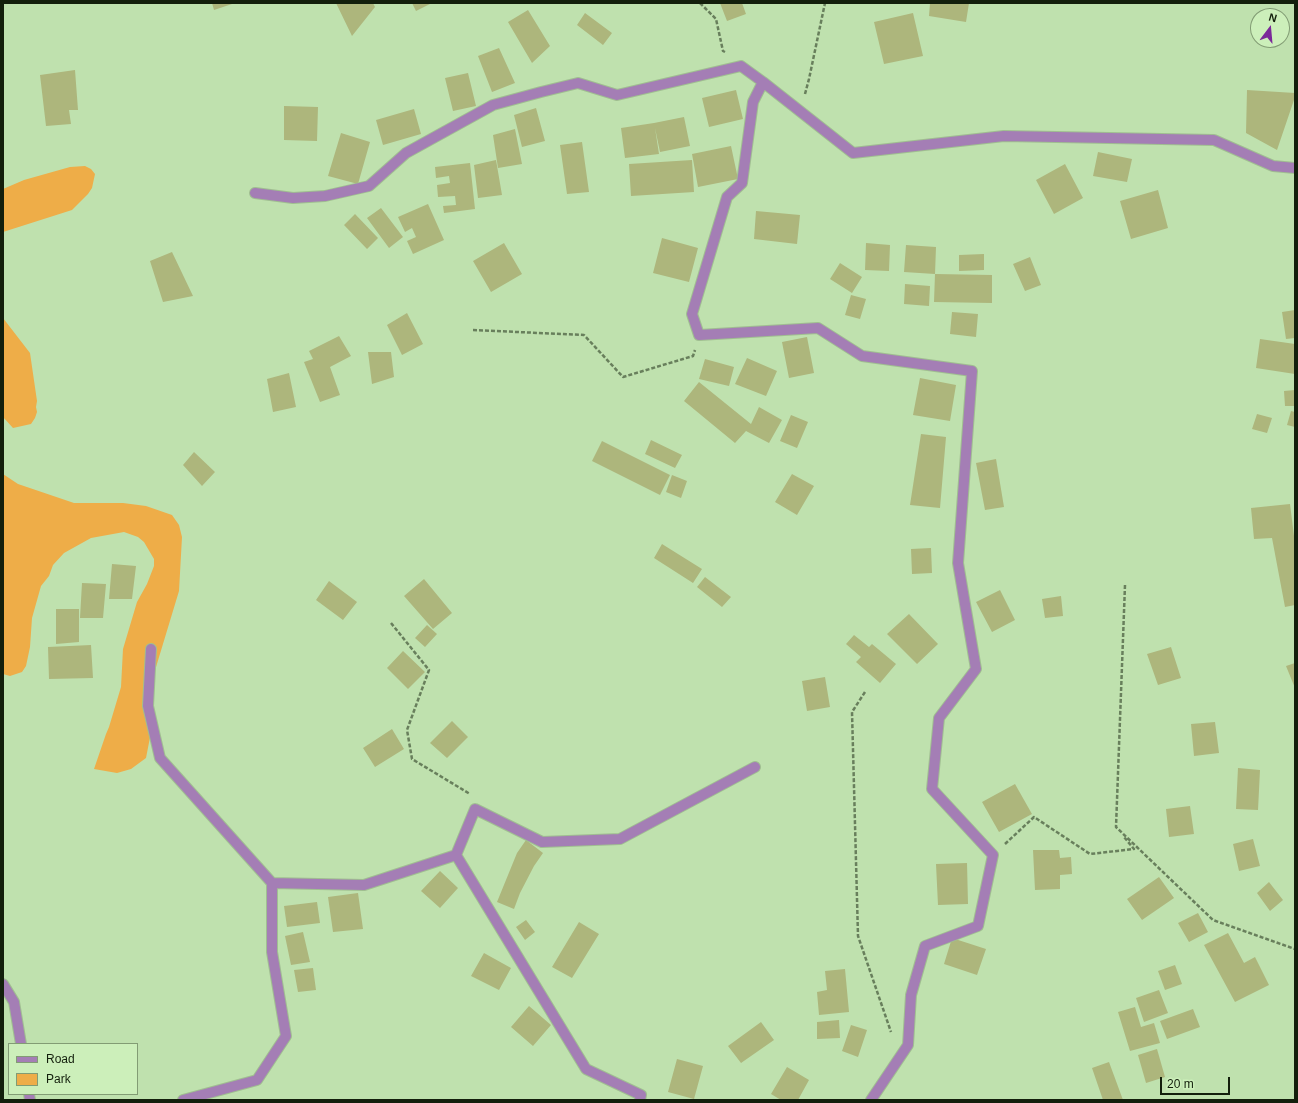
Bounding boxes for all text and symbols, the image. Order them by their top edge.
north arrow [1250,8,1290,48]
text: N [1268,11,1279,24]
legend [8,1043,138,1095]
text: Road [46,1052,75,1066]
scale bar [1162,1069,1232,1095]
text: Park [46,1072,71,1086]
text: 20 m [1167,1077,1194,1091]

